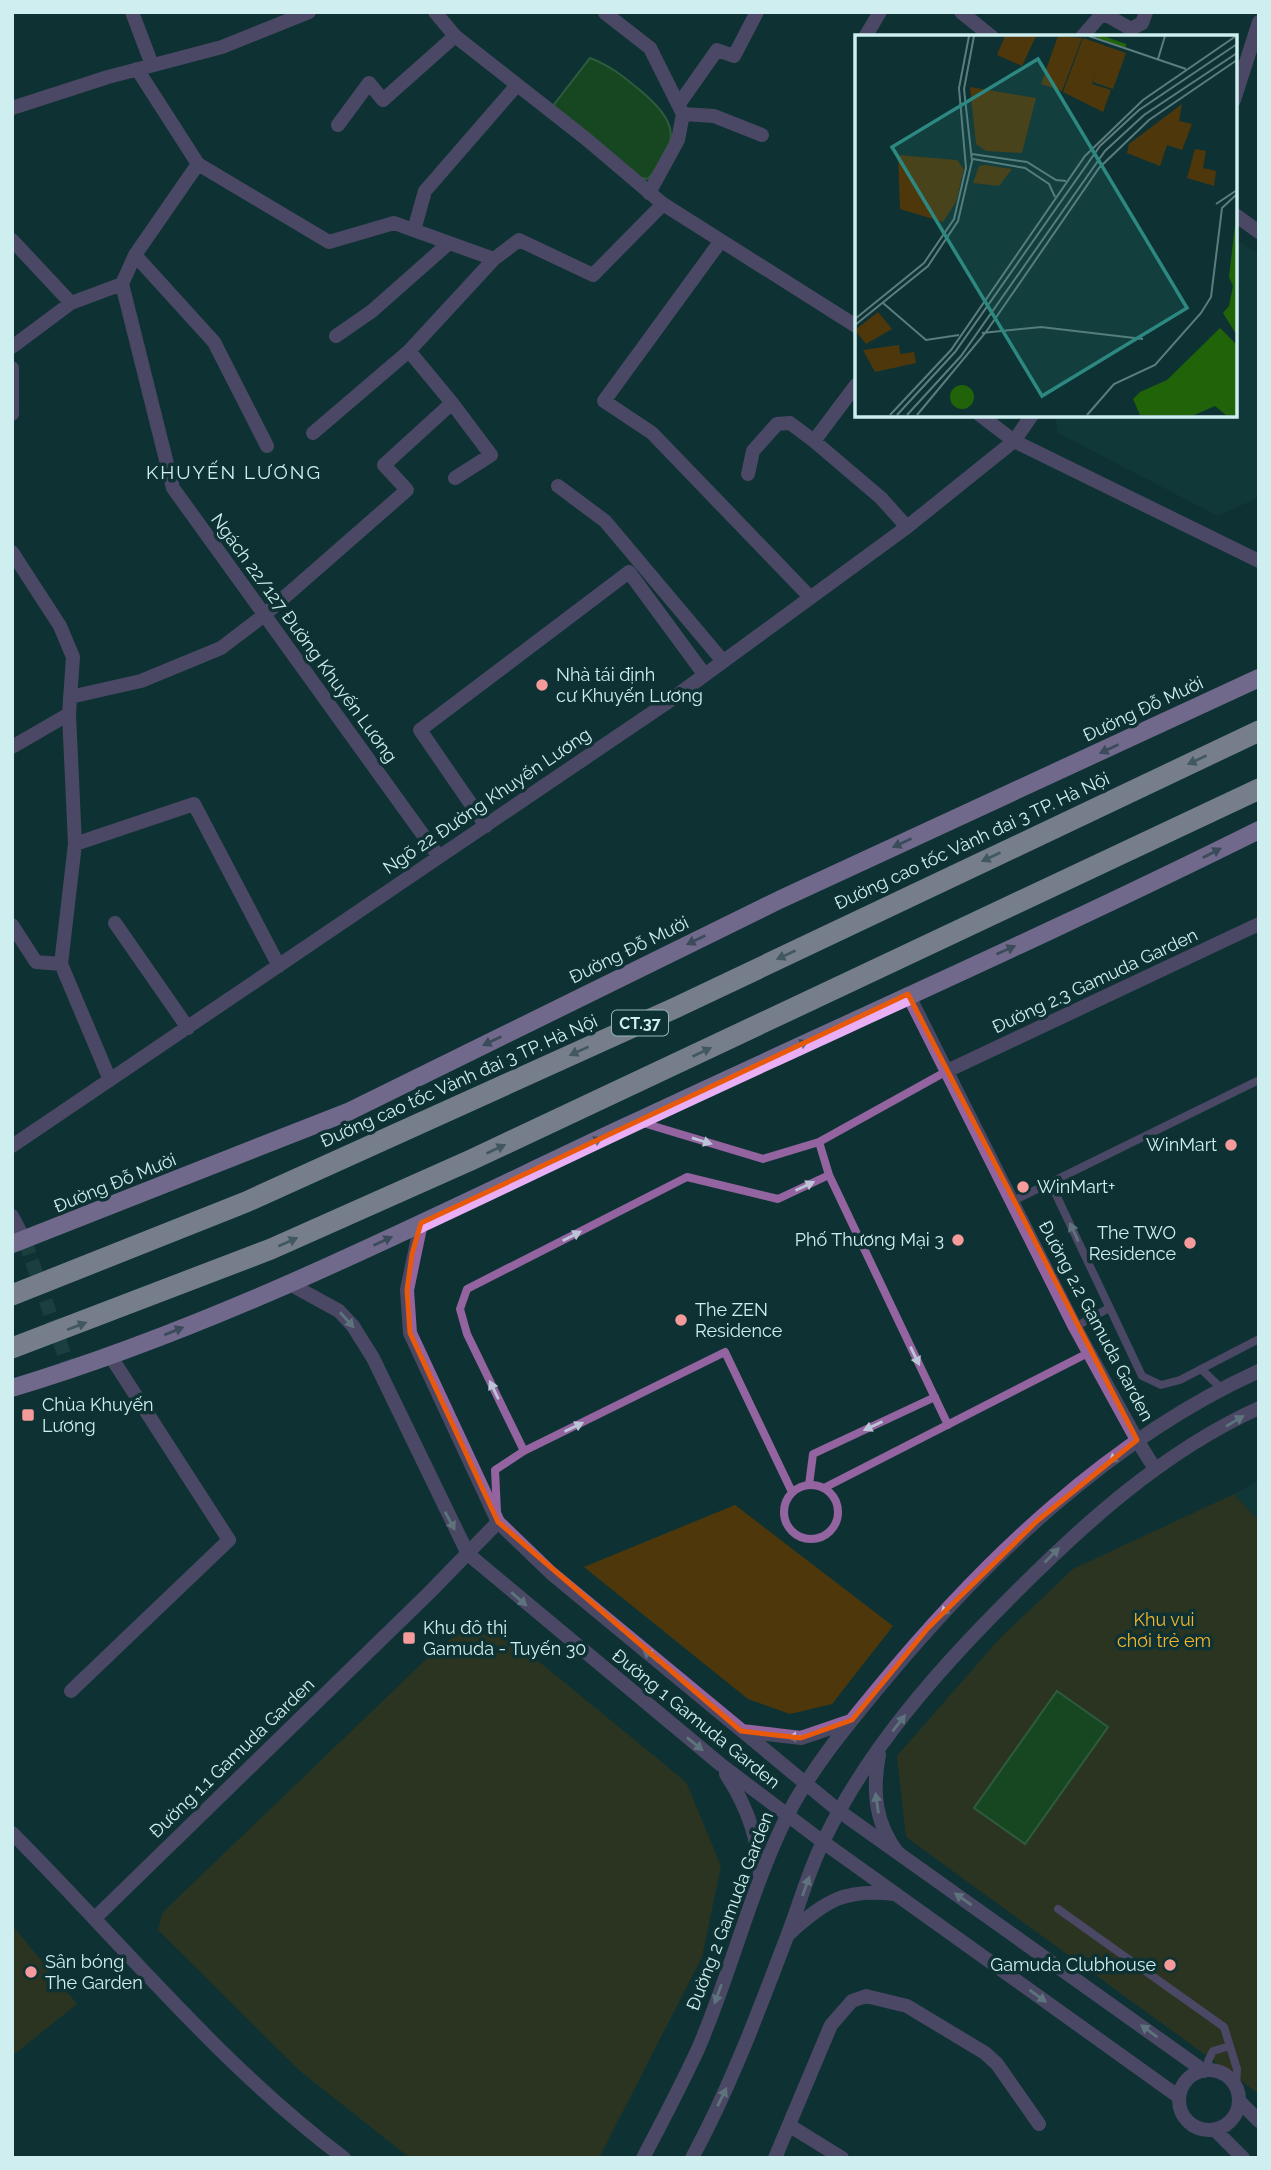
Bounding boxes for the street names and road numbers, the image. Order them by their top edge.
street label: Ngách 22/127 Đường Khuyến Lương [207,509,402,766]
street label: Đường Đỗ Mười [1079,672,1206,746]
street label: Ngõ 22 Đường Khuyến Lương [379,723,594,878]
street label: Đường cao tốc Vành đai 3 TP. Hà Nội [831,767,1113,914]
street label: Đường Đỗ Mười [566,912,692,987]
street label: Đường 2.3 Gamuda Garden [989,924,1201,1037]
street label: Đường cao tốc Vành đai 3 TP. Hà Nội [317,1010,600,1151]
road number: CT.37 [612,1010,668,1036]
street label: Đường Đỗ Mười [51,1148,179,1217]
street label: Đường 2.2 Gamuda Garden [1035,1217,1158,1425]
street label: Đường 1 Gamuda Garden [608,1645,784,1793]
street label: Đường 1.1 Gamuda Garden [145,1673,318,1842]
street label: Đường 2 Gamuda Garden [682,1809,777,2013]

